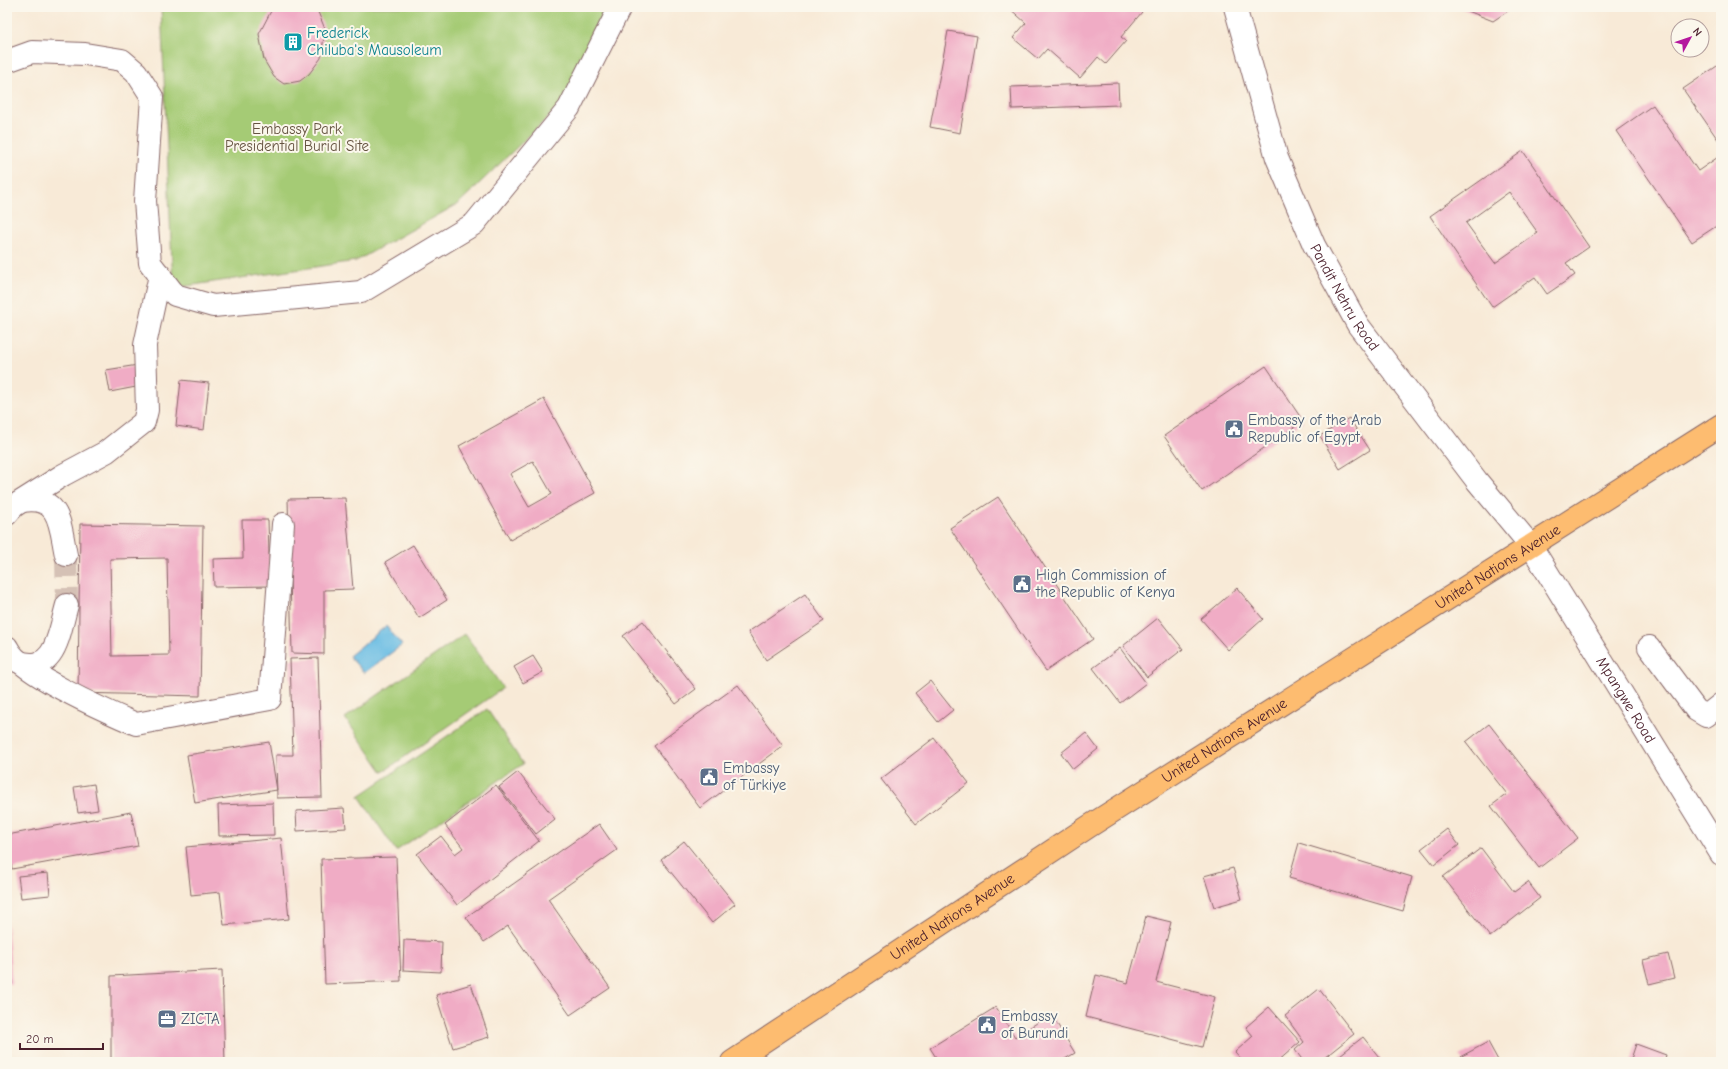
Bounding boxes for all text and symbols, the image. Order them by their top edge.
north arrow [1670,18,1710,58]
place label: Frederick Chiluba's Mausoleum [307,24,442,59]
text: N [1690,25,1705,39]
building icon: Frederick Chiluba's Mausoleum [282,31,304,53]
park label: Embassy Park Presidential Burial Site [225,120,370,155]
street label: Pandit Nehru Road [1306,241,1383,354]
place label: Embassy of the Arab Republic of Egypt [1248,411,1382,446]
public building icon: Embassy of the Arab Republic of Egypt [1223,418,1245,440]
street label: United Nations Avenue [1432,520,1564,613]
place label: High Commission of the Republic of Kenya [1035,566,1175,601]
public building icon: High Commission of the Republic of Kenya [1011,573,1033,595]
street label: Mpangwe Road [1592,653,1659,746]
street label: United Nations Avenue [1158,694,1291,787]
place label: Embassy of Türkiye [723,759,787,794]
public building icon: Embassy of Türkiye [698,766,720,788]
street label: United Nations Avenue [887,869,1018,964]
place label: Embassy of Burundi [1001,1007,1068,1042]
office icon: ZICTA [156,1008,178,1030]
place label: ZICTA [181,1010,220,1028]
public building icon: Embassy of Burundi [976,1014,998,1036]
scale bar [20,1025,103,1051]
text: 20 m [26,1032,54,1046]

